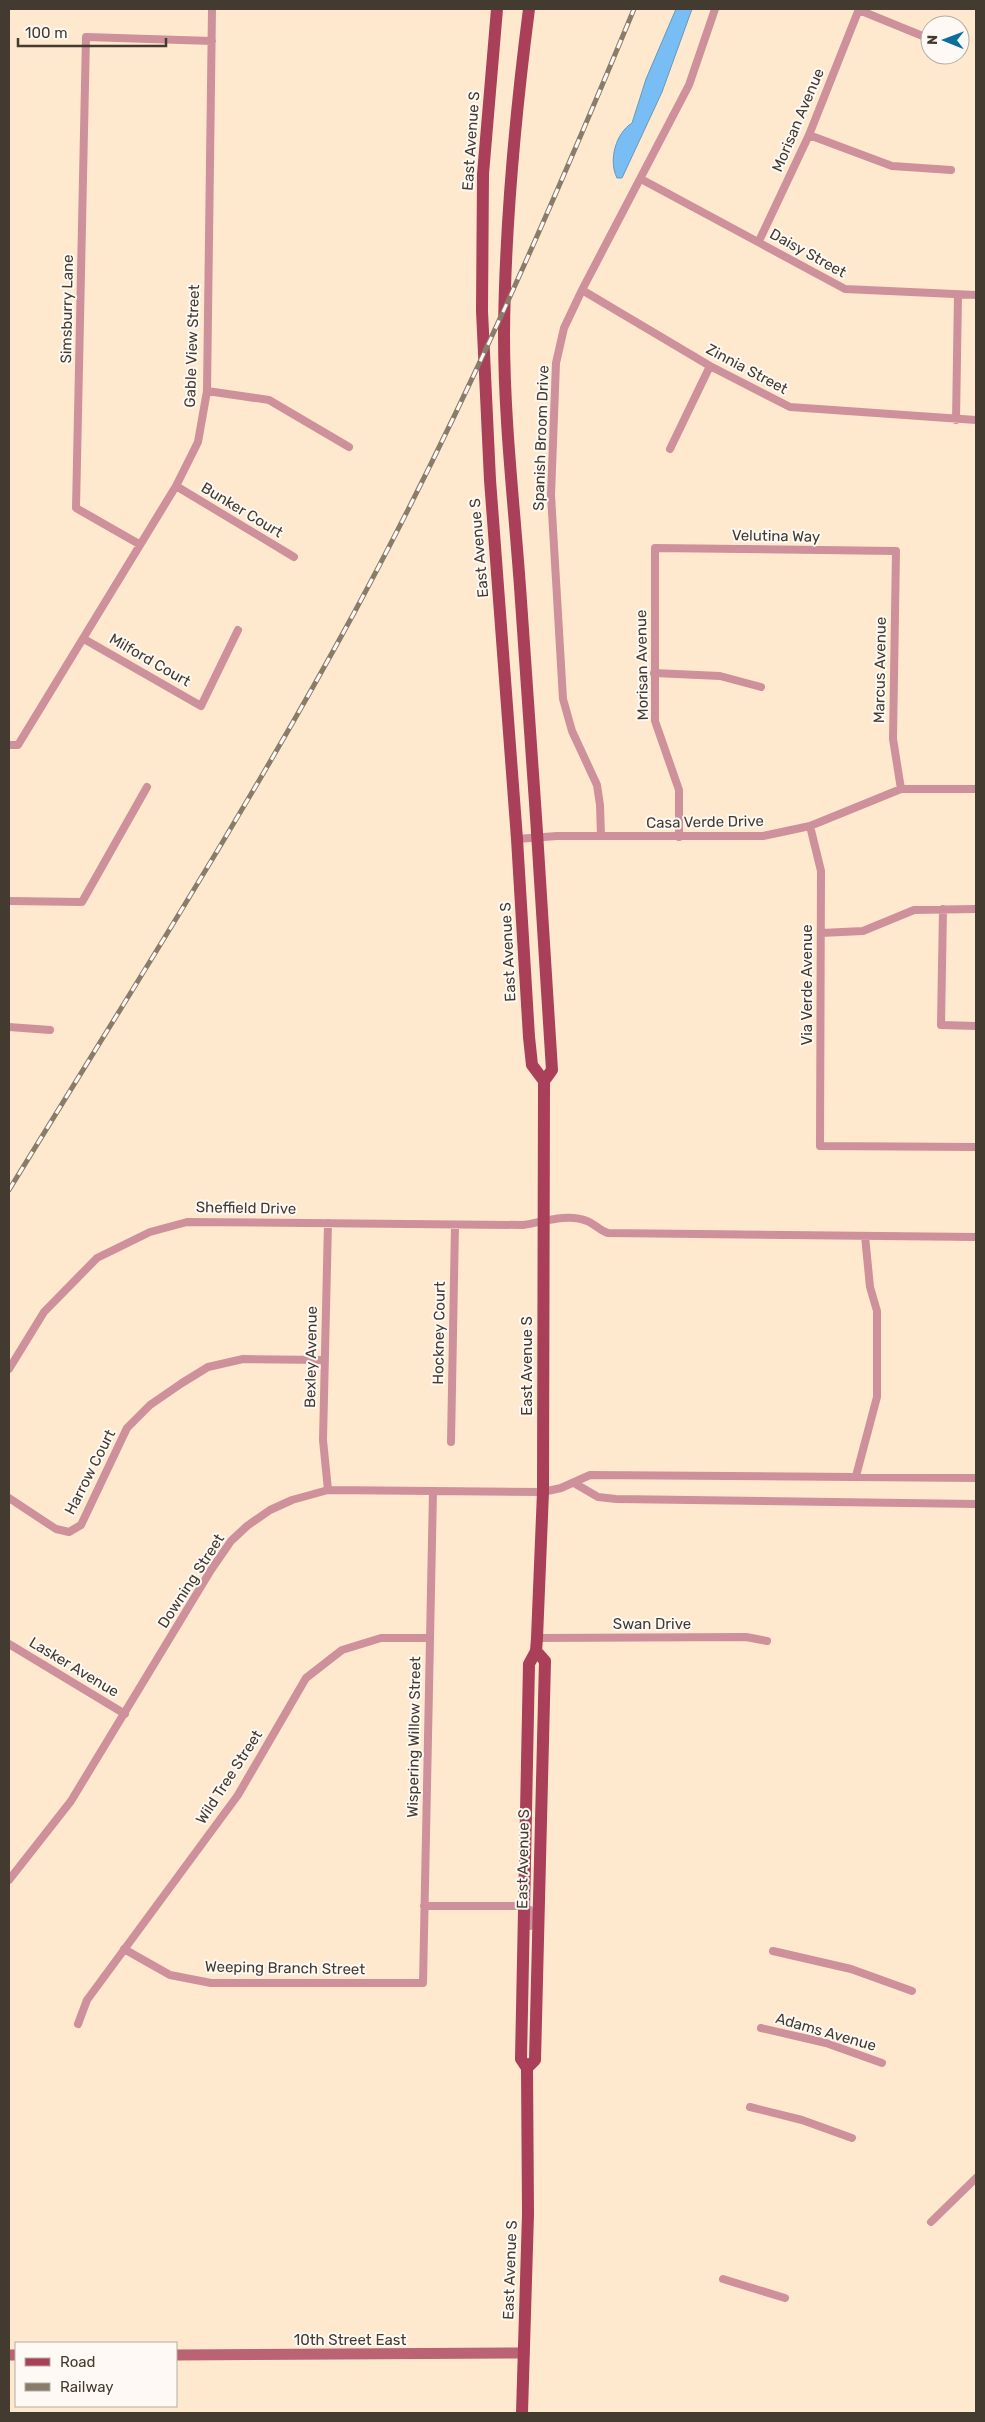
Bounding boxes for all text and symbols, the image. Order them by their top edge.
scale bar [18,15,165,47]
north arrow [920,15,970,65]
text: 100 m [25,24,67,42]
text: N [924,35,941,45]
street label: Morisan Avenue [768,66,828,174]
street label: East Avenue S [459,91,483,191]
street label: Daisy Street [767,225,849,281]
street label: Simsburry Lane [57,254,77,364]
street label: Gable View Street [181,284,203,408]
street label: Zinnia Street [703,340,791,398]
street label: Spanish Broom Drive [529,365,553,511]
street label: Bunker Court [198,479,286,542]
street label: East Avenue S [466,498,492,598]
street label: Velutina Way [732,526,820,546]
street label: Morisan Avenue [632,610,652,720]
street label: Marcus Avenue [870,617,890,723]
street label: Milford Court [106,630,194,691]
street label: Casa Verde Drive [646,812,764,832]
street label: East Avenue S [496,902,520,1002]
street label: Via Verde Avenue [798,924,816,1046]
street label: Sheffield Drive [196,1198,296,1218]
street label: Hockney Court [429,1281,449,1385]
street label: Bexley Avenue [301,1306,321,1408]
street label: East Avenue S [518,1316,536,1416]
street label: Harrow Court [61,1426,119,1518]
street label: Downing Street [154,1530,228,1631]
street label: Swan Drive [613,1615,691,1633]
street label: Lasker Avenue [26,1633,122,1701]
street label: Wispering Willow Street [404,1656,424,1818]
street label: Wild Tree Street [192,1727,266,1827]
street label: East Avenue S [513,1809,533,1909]
street label: Weeping Branch Street [205,1958,365,1978]
street label: Adams Avenue [774,2009,878,2055]
street label: East Avenue S [499,2220,521,2320]
street label: 10th Street East [294,2331,406,2349]
legend [15,2342,178,2407]
text: Road [60,2353,96,2371]
text: Railway [60,2378,114,2396]

